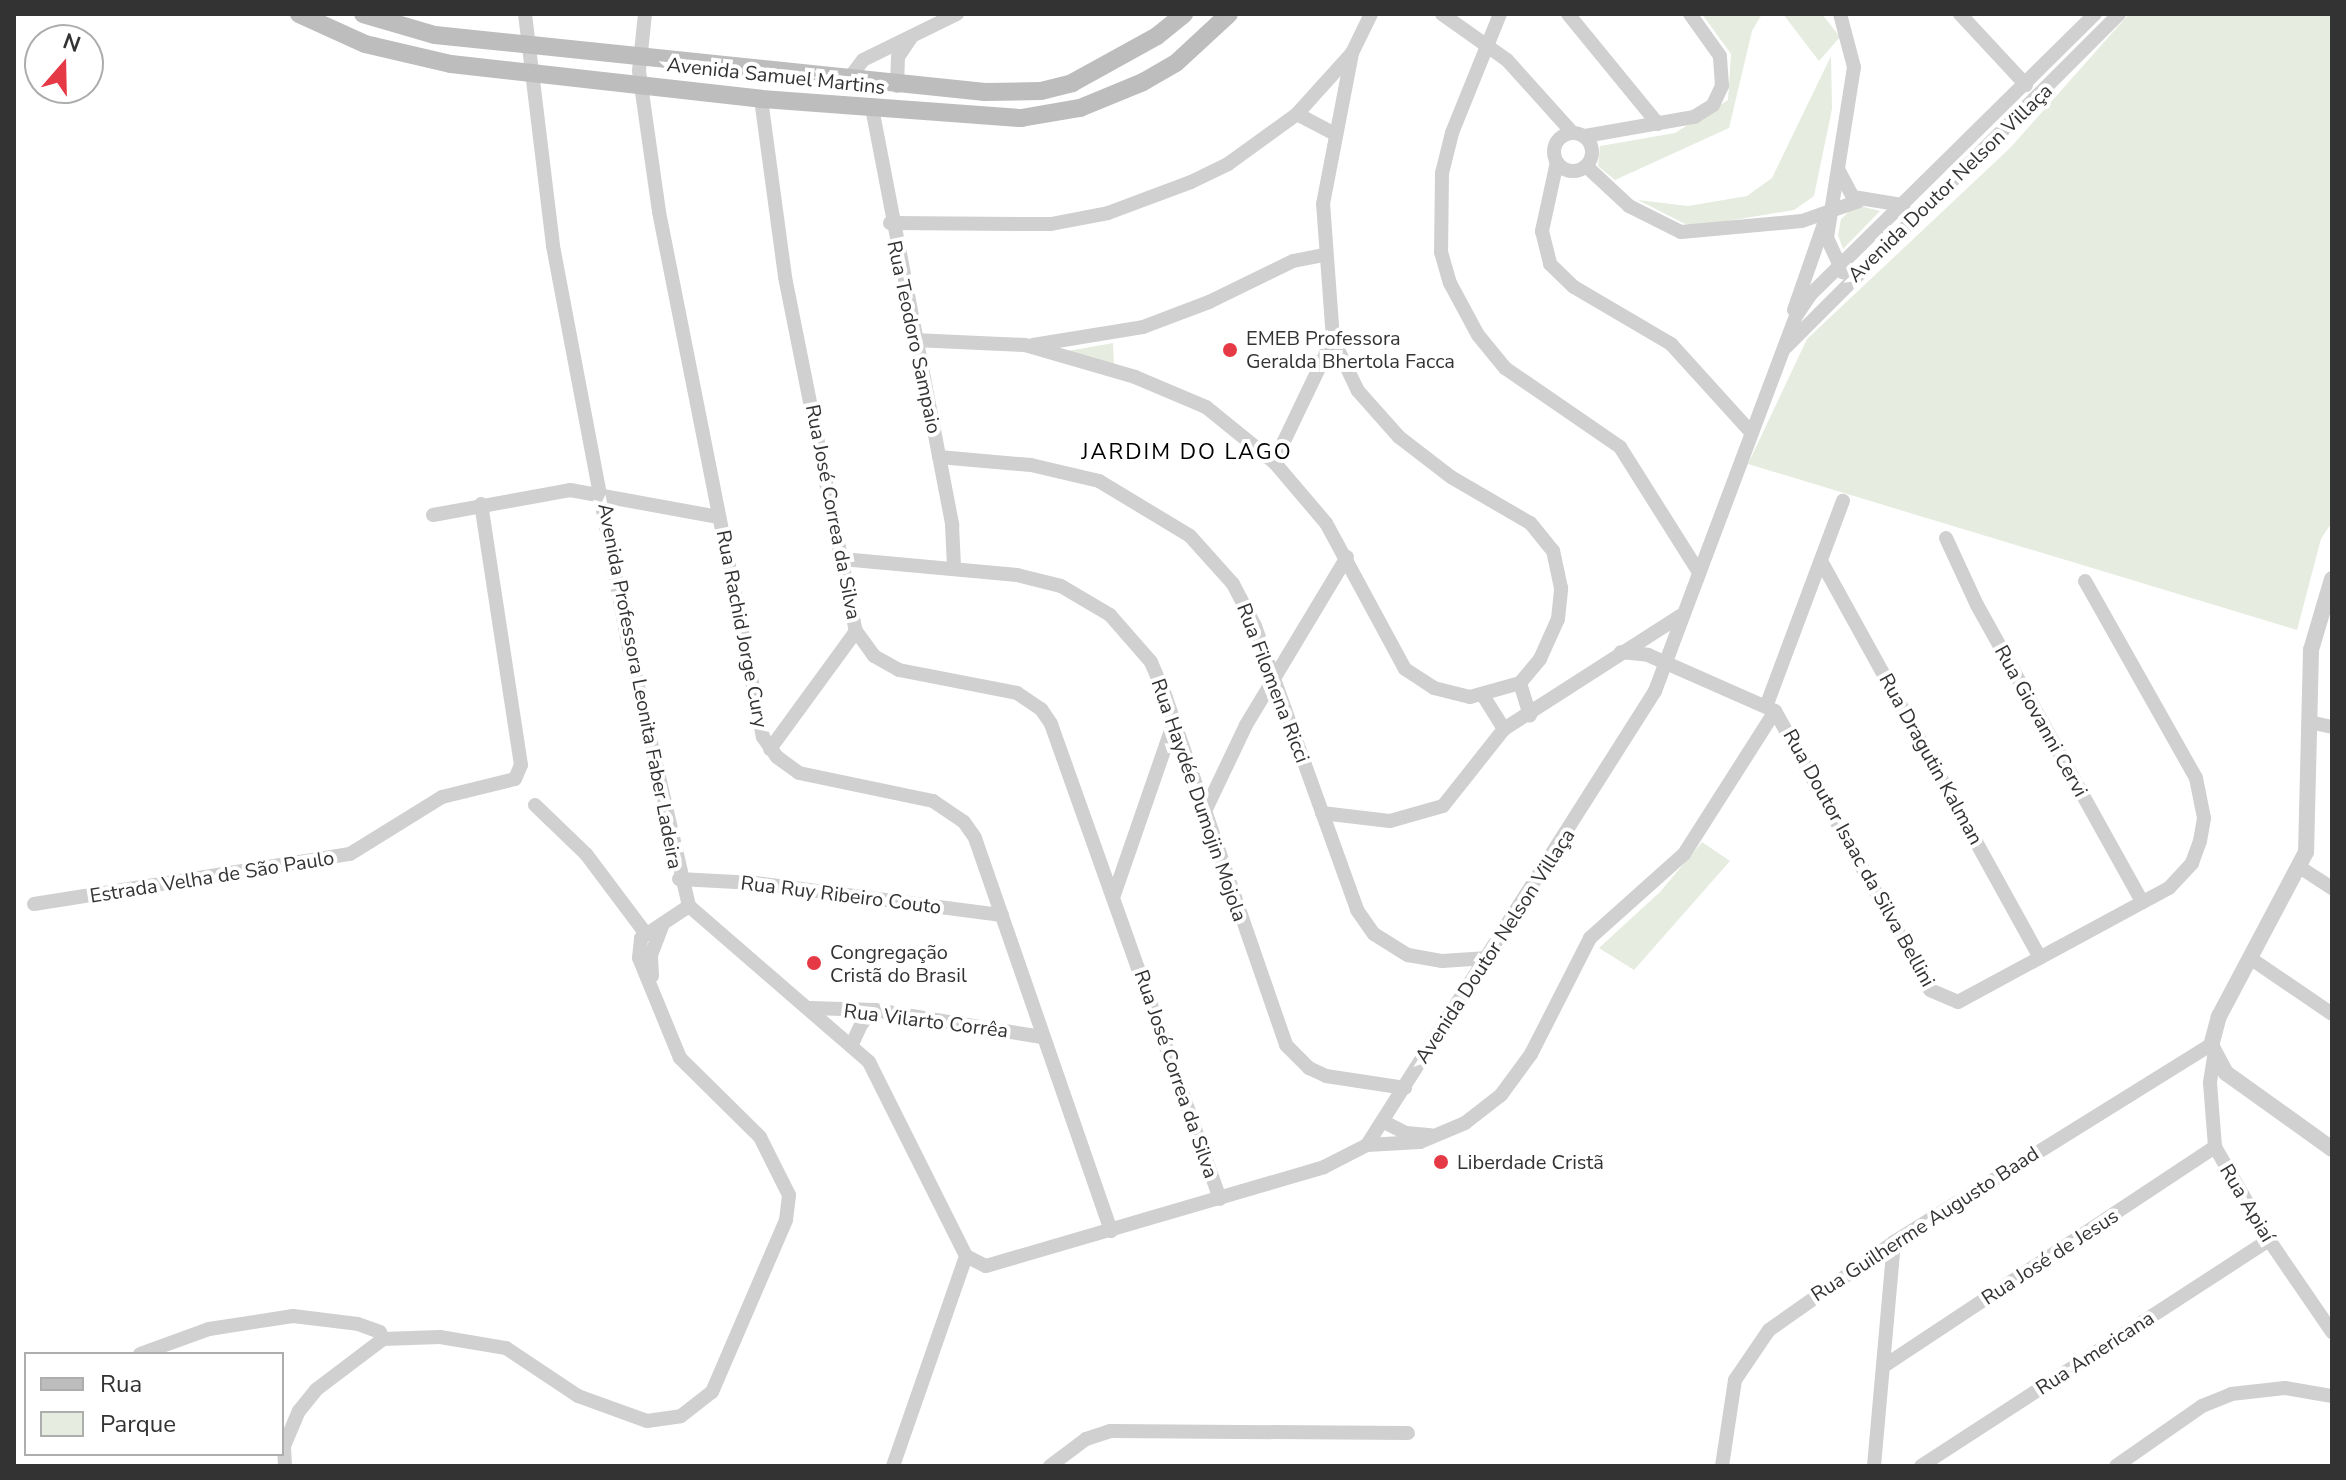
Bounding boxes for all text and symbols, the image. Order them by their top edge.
north arrow [24,24,104,104]
text: N [59,26,84,60]
street label: Avenida Samuel Martins [666,53,886,99]
street label: Avenida Doutor Nelson Villaça [1843,79,2057,287]
street label: Rua Teodoro Sampaio [882,238,946,436]
place label: EMEB Professora Geralda Bhertola Facca [1246,326,1455,373]
marker: EMEB Professora Geralda Bhertola Facca [1221,341,1239,359]
street label: Rua José Correa da Silva [800,402,866,622]
district label: JARDIM DO LAGO [1081,440,1293,466]
street label: Avenida Professora Leonita Faber Ladeira [593,501,687,871]
street label: Rua Rachid Jorge Cury [711,528,773,730]
street label: Rua Filomena Ricci [1232,600,1314,766]
street label: Rua Giovanni Cervi [1989,641,2093,801]
street label: Rua Dragutin Kalman [1874,669,1988,849]
street label: Rua Haydée Dumojin Mojola [1146,676,1252,924]
street label: Rua Doutor Isaac da Silva Bellini [1778,725,1940,991]
street label: Avenida Doutor Nelson Villaça [1410,824,1580,1068]
street label: Estrada Velha de São Paulo [88,846,336,908]
street label: Rua Ruy Ribeiro Couto [739,871,943,919]
place label: Congregação Cristã do Brasil [830,940,967,987]
marker: Congregação Cristã do Brasil [805,954,823,972]
street label: Rua José Correa da Silva [1129,967,1223,1181]
street label: Rua Vilarto Corrêa [842,999,1010,1043]
street label: Rua Guilherme Augusto Baad [1807,1141,2043,1307]
place label: Liberdade Cristã [1457,1150,1604,1174]
marker: Liberdade Cristã [1432,1153,1450,1171]
street label: Rua Apiaí [2214,1160,2280,1246]
street label: Rua José de Jesus [1977,1204,2123,1310]
street label: Rua Americana [2031,1306,2159,1400]
legend [24,1352,284,1456]
text: Rua [100,1368,142,1400]
text: Parque [100,1408,176,1440]

